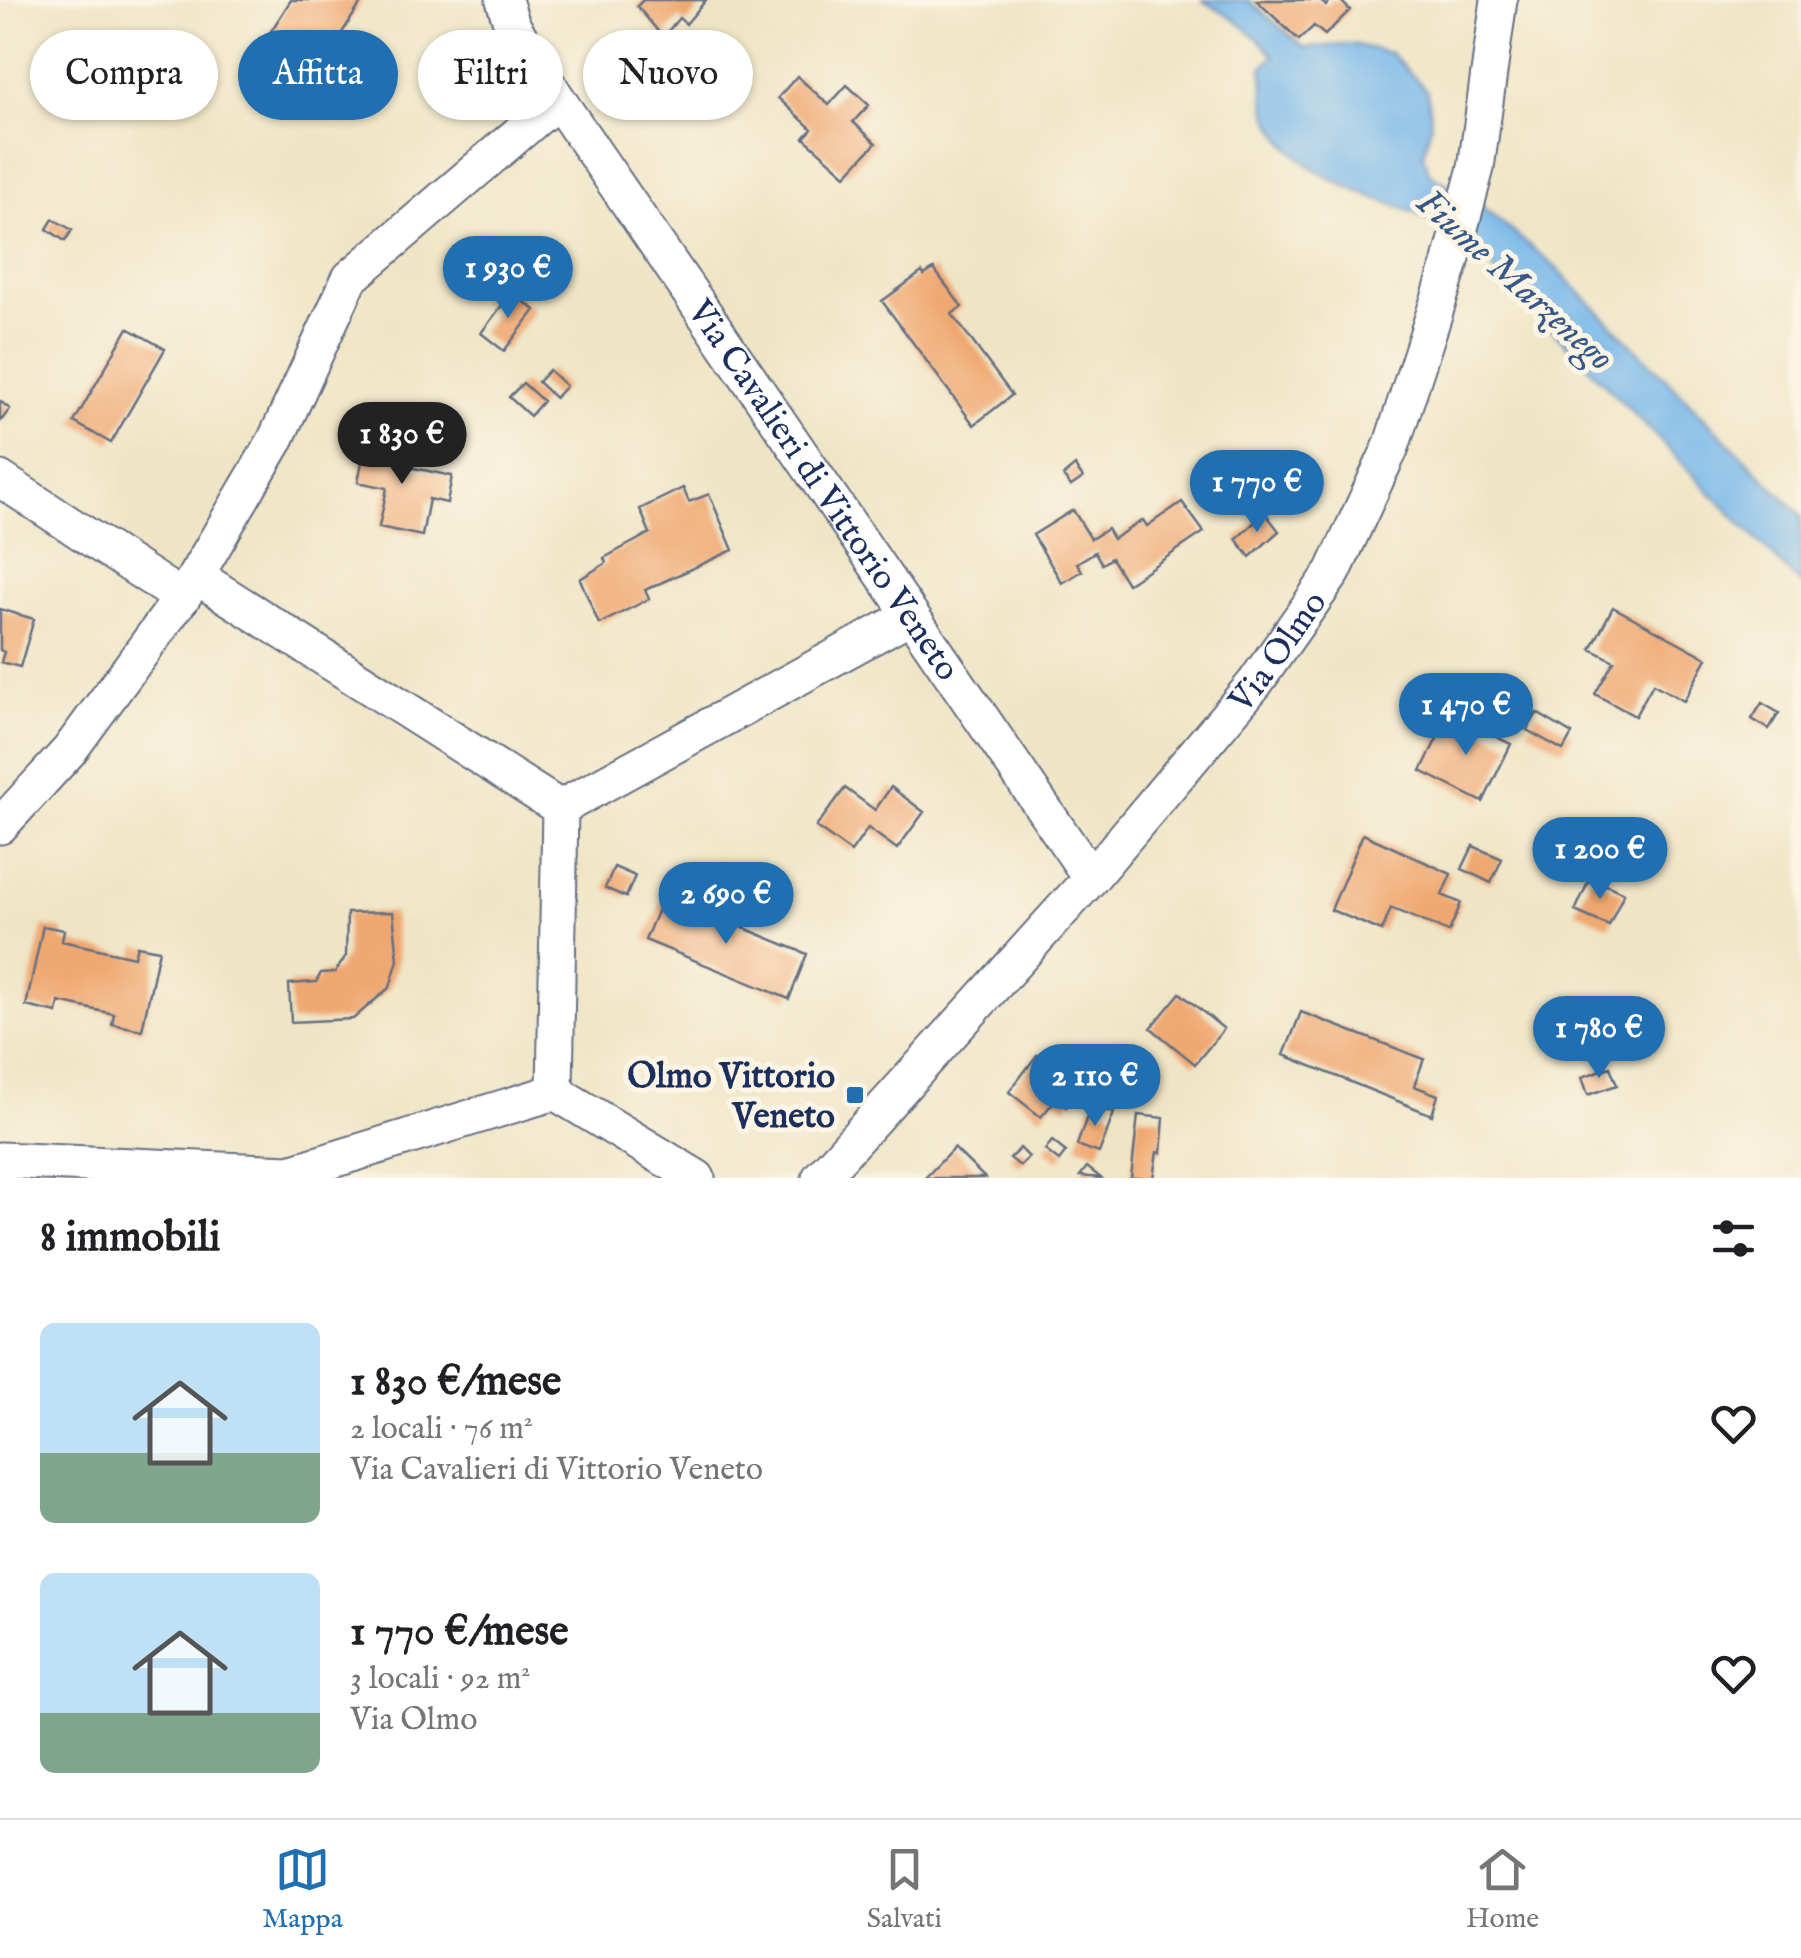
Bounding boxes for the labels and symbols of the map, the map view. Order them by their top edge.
water label: Fiume Marzenego [1405,180,1623,383]
pin: 1 930 € [416,236,600,321]
street label: Via Cavalieri di Vittorio Veneto [676,291,969,690]
pin: 1 830 € [310,402,494,487]
pin: 1 770 € [1165,450,1349,535]
street label: Via Olmo [1219,583,1338,723]
pin: 1 470 € [1374,673,1558,758]
pin: 1 200 € [1508,817,1692,902]
pin: 2 690 € [634,862,818,947]
pin: 1 780 € [1507,996,1691,1081]
pin: 2 110 € [1003,1044,1187,1129]
place label: Olmo Vittorio Veneto [627,1055,835,1140]
marker: Olmo Vittorio Veneto [844,1084,866,1106]

